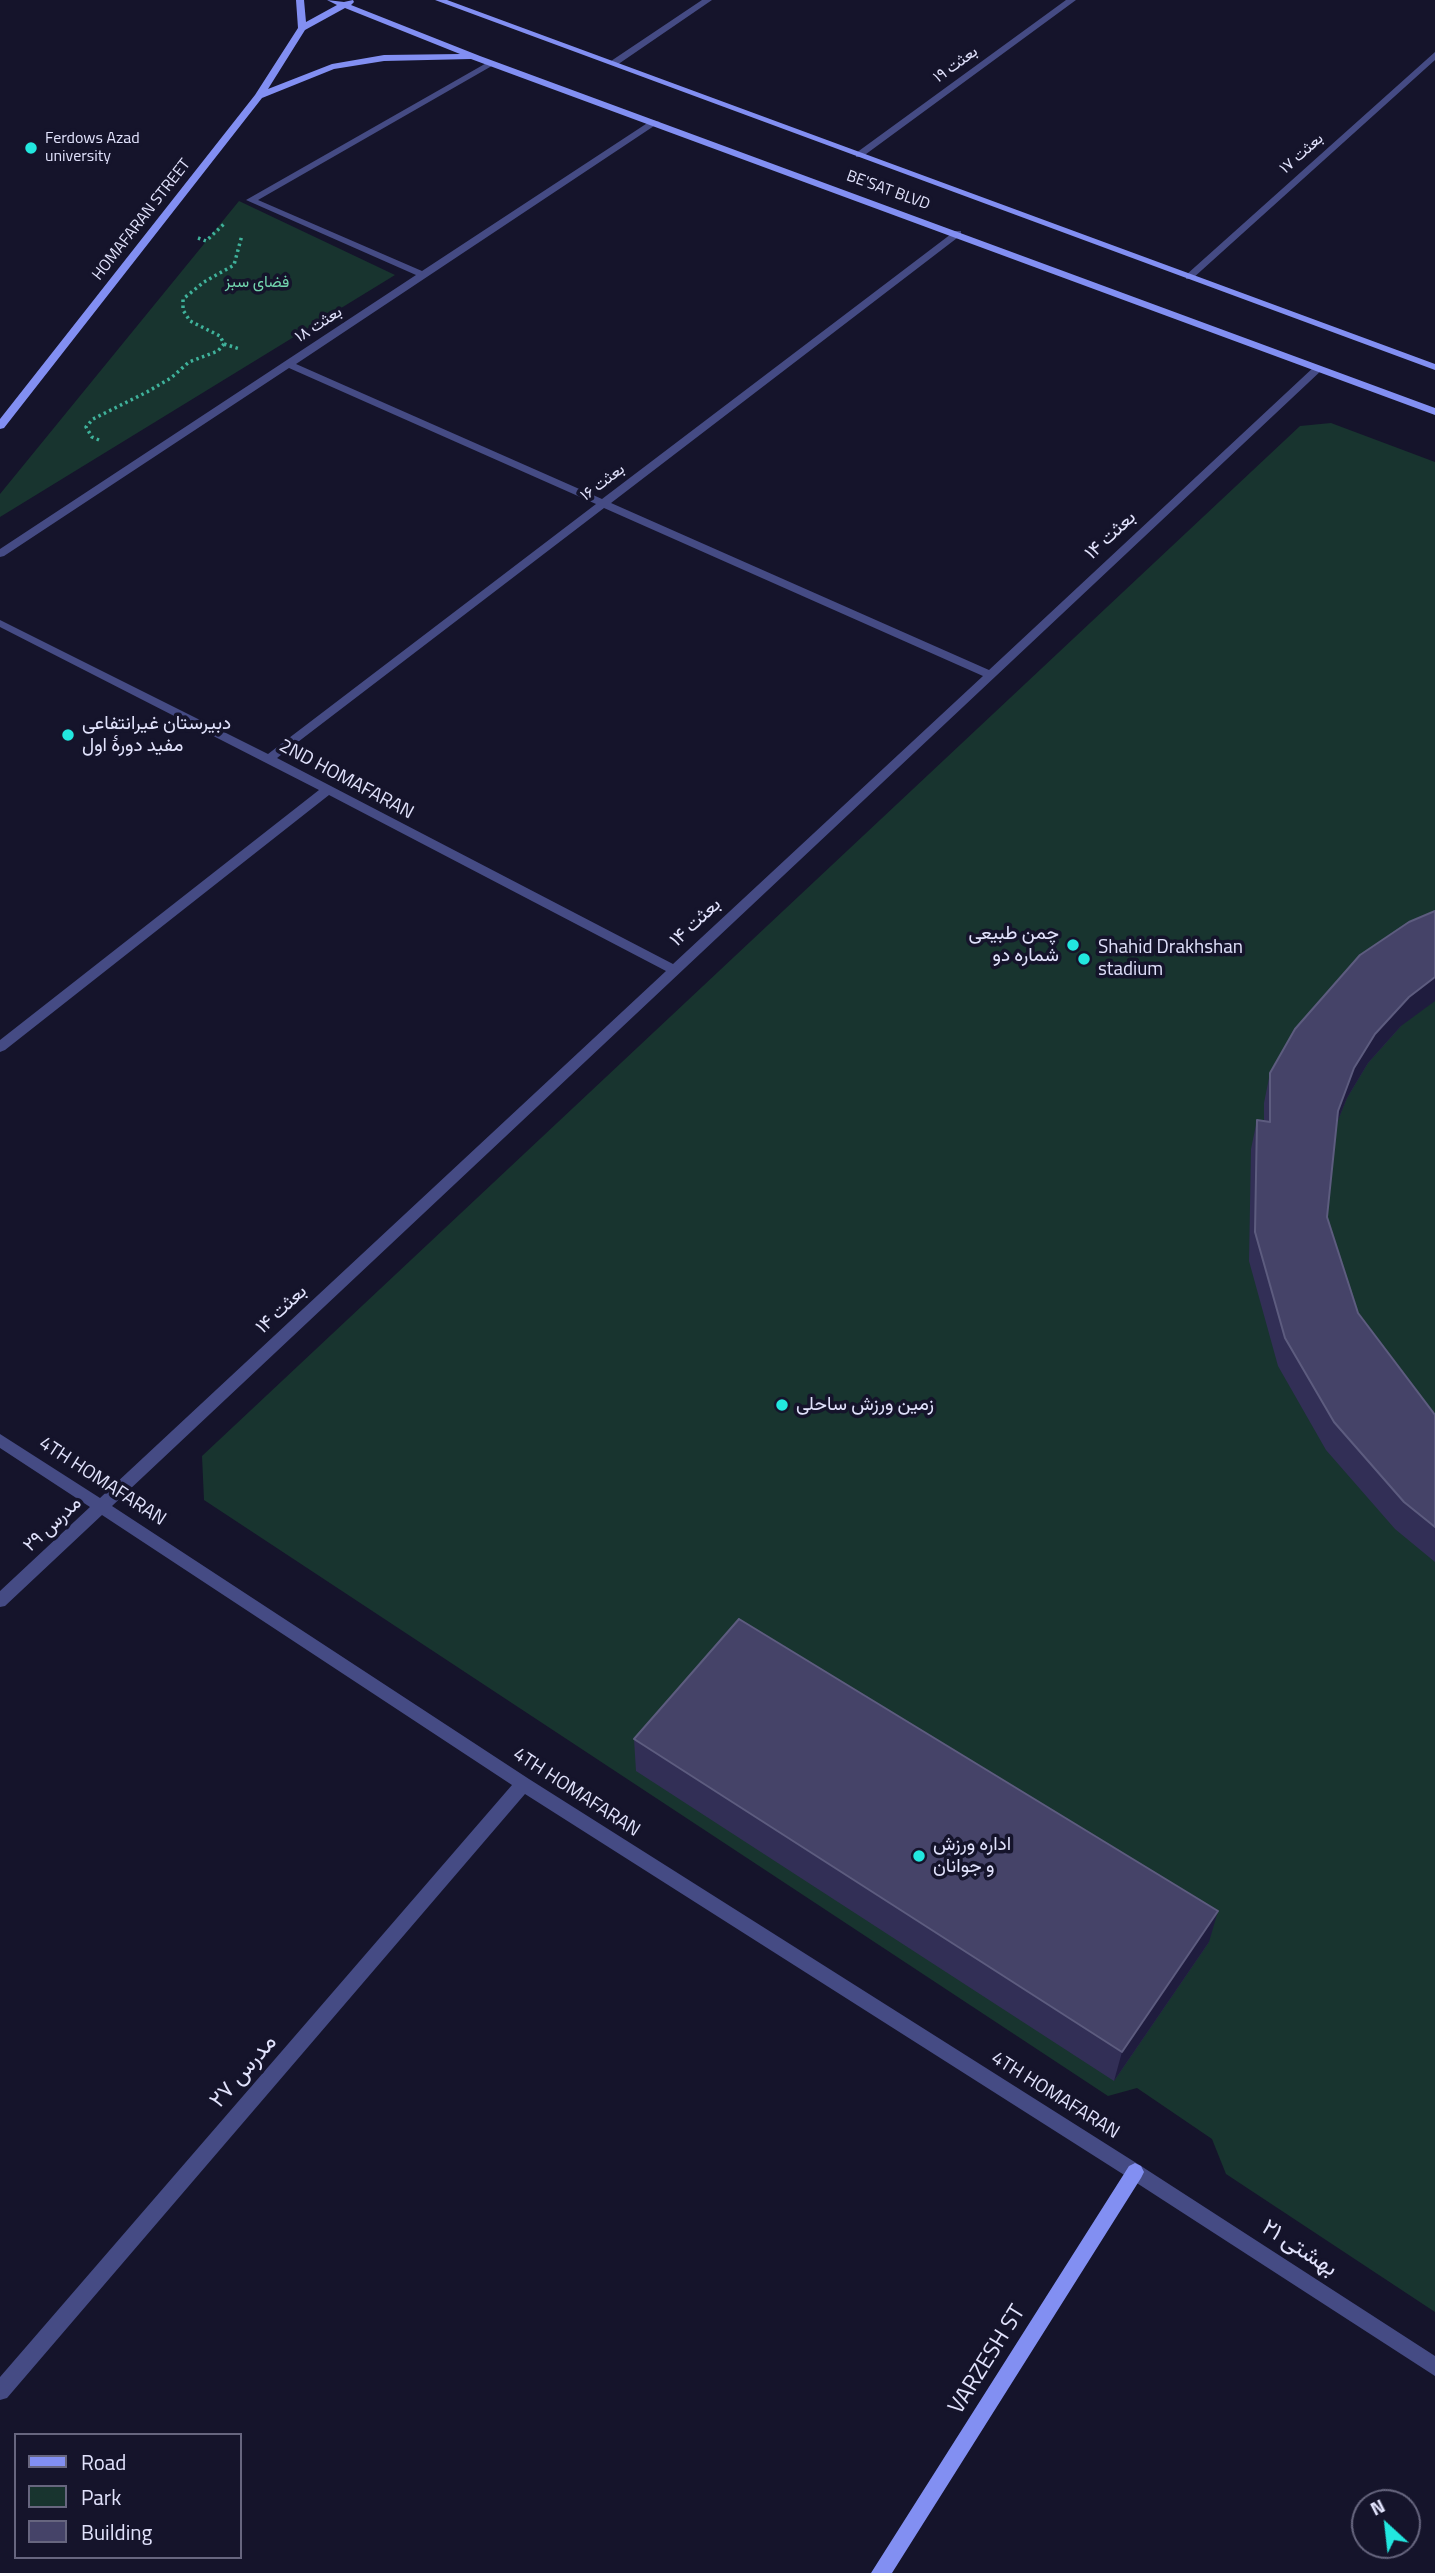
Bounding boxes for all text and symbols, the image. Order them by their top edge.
street label: بعثت ۱۹ [930,42,982,88]
place label: Ferdows Azad university [45,129,140,167]
street label: بعثت ۱۷ [1276,129,1328,179]
marker: Ferdows Azad university [23,140,39,156]
street label: HOMAFARAN STREET [89,156,195,284]
street label: BE'SAT BLVD [844,167,932,215]
park label: فضای سبز [225,273,289,293]
street label: بعثت ۱۸ [292,303,346,347]
street label: بعثت ۱۶ [577,460,629,506]
street label: بعثت ۱۴ [1081,507,1141,565]
place label: دبیرستان غیرانتفاعی مفید دورهٔ اول [82,713,231,757]
marker: دبیرستان غیرانتفاعی مفید دورهٔ اول [60,727,76,743]
street label: 2ND HOMAFARAN [275,735,417,825]
street label: بعثت ۱۴ [666,894,726,952]
place label: چمن طبیعی شماره دو [968,923,1059,967]
marker: چمن طبیعی شماره دو [1065,937,1081,953]
place label: Shahid Drakhshan stadium [1098,937,1243,981]
marker: Shahid Drakhshan stadium [1076,951,1092,967]
street label: بعثت ۱۴ [252,1281,312,1339]
place label: زمین ورزش ساحلی [796,1394,934,1416]
marker: زمین ورزش ساحلی [774,1397,790,1413]
street label: 4TH HOMAFARAN [34,1432,170,1532]
street label: مدرس ۲۹ [19,1492,87,1558]
street label: 4TH HOMAFARAN [508,1743,644,1843]
place label: اداره ورزش و جوانان [933,1834,1011,1878]
marker: اداره ورزش و جوانان [911,1848,927,1864]
street label: مدرس ۲۷ [205,2030,283,2114]
street label: 4TH HOMAFARAN [987,2047,1123,2145]
street label: بهشتی ۲۱ [1256,2214,1342,2284]
street label: VARZESH ST [944,2300,1032,2420]
legend [14,2433,242,2559]
text: Road [81,2446,126,2478]
text: Park [81,2481,121,2513]
north arrow [1351,2489,1421,2559]
text: N [1365,2491,1390,2523]
text: Building [81,2516,152,2548]

